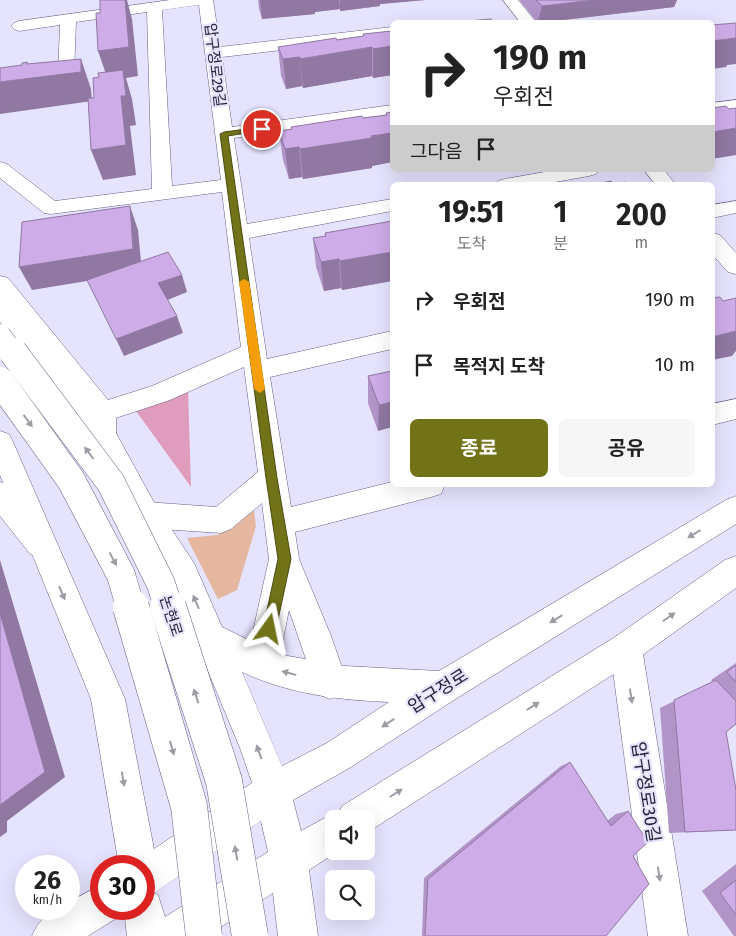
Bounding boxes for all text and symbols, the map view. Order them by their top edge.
street label: 압구정로29길 [201,22,229,108]
text: 190 m [493,36,587,78]
icon: right [410,40,475,105]
text: 우회전 [493,83,554,110]
pin [241,108,283,150]
icon: arrive [248,115,276,143]
icon: arrive [472,135,500,163]
text: 그다음 [410,140,462,163]
text: 19:51 [438,194,505,230]
text: 1 [553,194,567,230]
text: 200 [616,197,667,233]
text: m [635,233,648,252]
text: 도착 [457,234,486,253]
text: 분 [553,234,568,253]
icon: right [410,286,438,314]
text: 190 m [645,288,695,311]
text: 우회전 [453,290,505,313]
icon: arrive [410,351,438,379]
text: 10 m [655,353,695,376]
text: 목적지 도착 [453,355,545,378]
one-way arrow [23,414,34,427]
button: 종료 [410,419,548,477]
button: 공유 [558,419,695,477]
one-way arrow [84,446,94,460]
one-way arrow [688,530,701,539]
one-way arrow [109,552,117,567]
one-way arrow [59,586,67,600]
street label: 논현로 [156,594,186,638]
one-way arrow [191,595,199,609]
position arrow [242,602,294,654]
one-way arrow [662,612,676,622]
one-way arrow [549,614,562,623]
street label: 압구정로 [404,664,472,718]
one-way arrow [282,669,297,677]
one-way arrow [628,688,636,704]
one-way arrow [192,689,200,704]
one-way arrow [527,701,540,711]
one-way arrow [381,719,395,728]
one-way arrow [168,740,176,755]
street label: 압구정로30길 [627,740,665,844]
one-way arrow [255,744,263,759]
one-way arrow [120,772,128,788]
one-way arrow [389,788,402,797]
map controls [325,810,375,920]
button: sound [325,810,375,860]
one-way arrow [231,845,239,861]
speed limit sign: 30 [90,855,155,920]
text: 26 [34,866,61,896]
one-way arrow [655,866,663,882]
button: search [325,870,375,920]
text: km/h [33,893,62,907]

